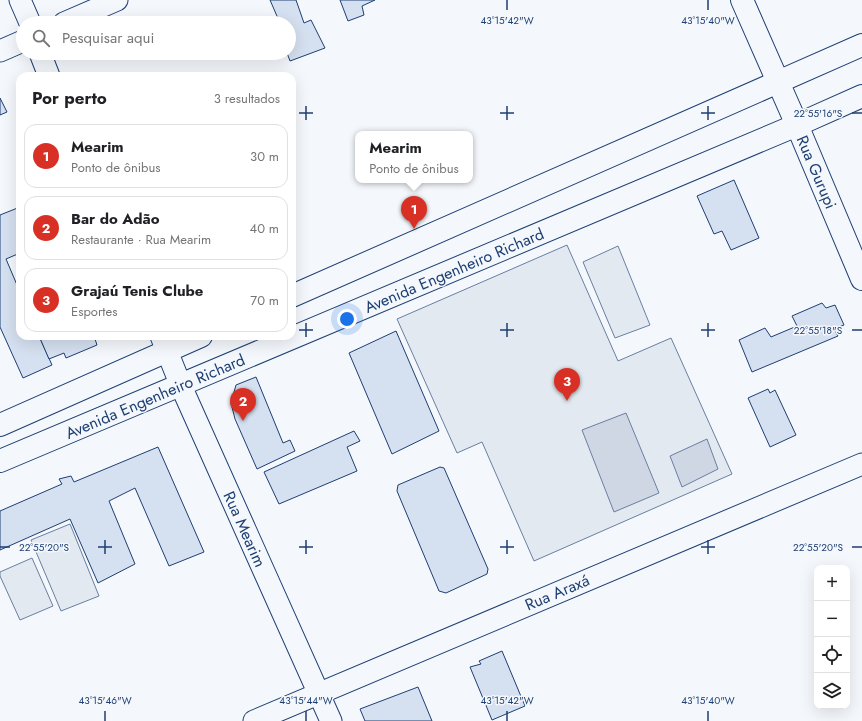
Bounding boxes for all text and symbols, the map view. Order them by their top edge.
text: 43°15'42"W [480,13,534,28]
text: 43°15'40"W [681,13,735,28]
search box [16,16,296,60]
icon: search [30,27,52,49]
text: Pesquisar aqui [62,27,154,49]
text: Por perto [32,86,107,110]
text: 3 resultados [214,89,280,108]
text: 22°55'16"S [794,106,843,121]
popup [355,131,473,183]
street label: Rua Gurupi [791,132,842,213]
text: Mearim [71,136,124,158]
text: Mearim [369,137,422,159]
text: 1 [43,147,49,166]
text: 30 m [250,147,279,166]
text: Ponto de ônibus [71,158,161,177]
text: Ponto de ônibus [369,159,459,178]
pin: 1 [401,196,427,229]
text: Bar do Adão [71,208,160,230]
text: 2 [42,219,50,238]
text: 40 m [250,219,279,238]
street label: Avenida Engenheiro Richard [361,222,548,319]
text: Restaurante · Rua Mearim [71,230,211,249]
text: Grajaú Tenis Clube [71,280,203,302]
text: 3 [42,291,50,310]
text: 70 m [250,291,279,310]
text: Esportes [71,302,117,321]
your location [337,309,357,329]
text: 22°55'18"S [794,323,843,338]
street label: Avenida Engenheiro Richard [62,348,249,445]
pin: 3 [554,368,580,401]
pin: 2 [230,388,256,421]
street label: Rua Mearim [218,488,271,571]
text: 22°55'20"S [19,540,70,555]
text: 22°55'20"S [793,540,844,555]
map controls [814,565,850,709]
button: + [814,565,850,601]
street label: Rua Araxá [521,569,593,616]
button: − [814,601,850,637]
button: locate [814,637,850,673]
button: layers [814,673,850,709]
text: 43°15'46"W [78,693,132,708]
text: 43°15'44"W [279,693,333,708]
text: 43°15'42"W [480,693,534,708]
text: 43°15'40"W [681,693,735,708]

